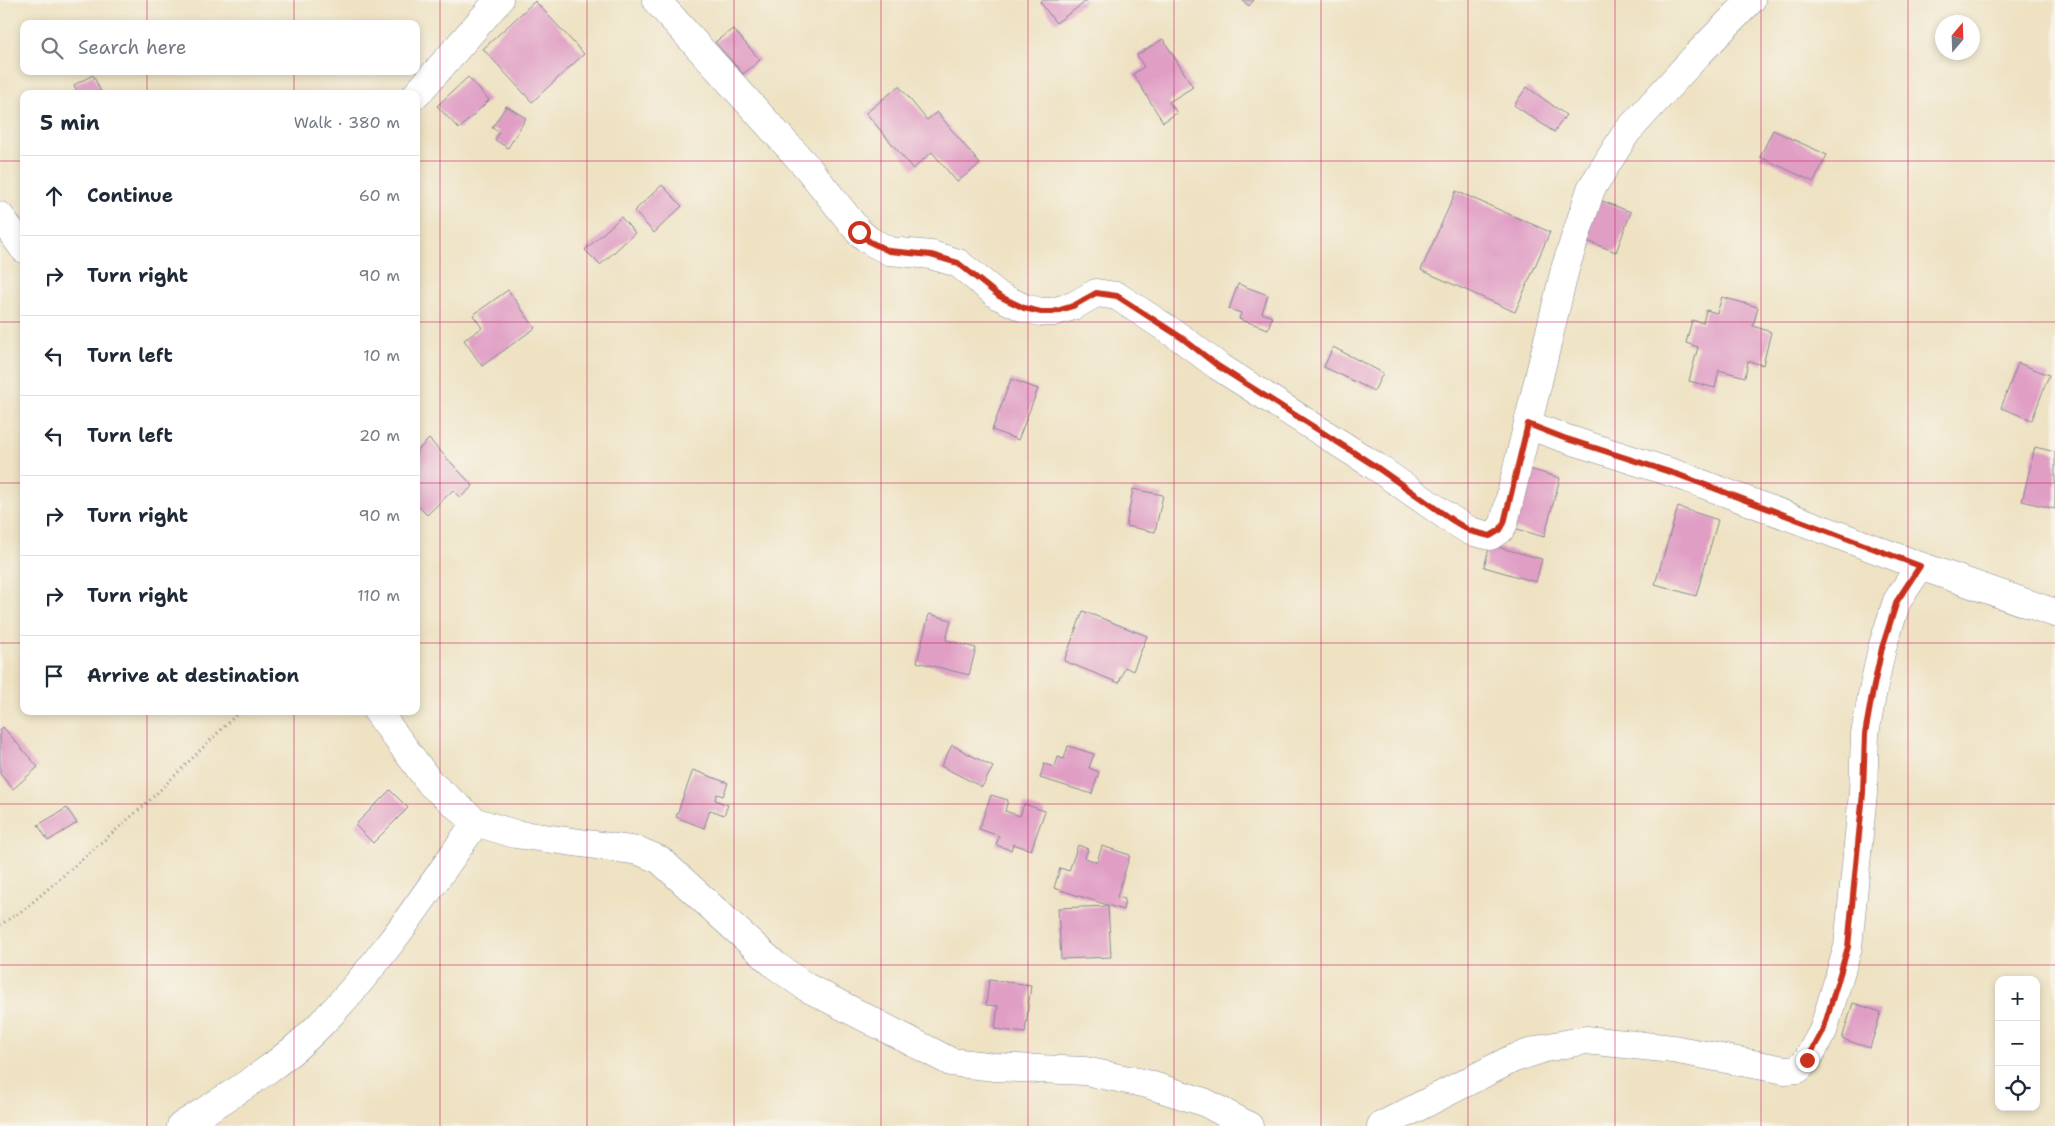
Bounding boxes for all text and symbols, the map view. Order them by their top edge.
north arrow [1935,15,1980,60]
search box [20,20,420,75]
icon: search [38,34,66,62]
text: Search here [78,35,187,60]
text: 5 min [40,109,100,137]
text: Walk · 380 m [294,112,400,133]
icon: ahead [40,182,68,210]
text: Continue [87,183,173,208]
text: 60 m [359,185,400,206]
route start [848,221,871,244]
icon: right [40,262,68,290]
text: Turn right [87,263,188,288]
text: 90 m [359,265,400,286]
icon: left [40,342,68,370]
text: Turn left [87,343,173,368]
text: 10 m [363,345,400,366]
icon: left [40,422,68,450]
text: Turn left [87,423,173,448]
text: 20 m [359,425,400,446]
icon: right [40,502,68,530]
text: Turn right [87,503,188,528]
text: 90 m [359,505,400,526]
icon: right [40,582,68,610]
text: Turn right [87,583,188,608]
text: 110 m [357,585,400,606]
icon: arrive [40,662,68,690]
text: Arrive at destination [87,663,299,688]
map controls [1995,976,2040,1111]
button: + [1995,976,2040,1021]
button: − [1995,1021,2040,1066]
route end [1796,1049,1819,1072]
button: locate [1995,1066,2040,1111]

